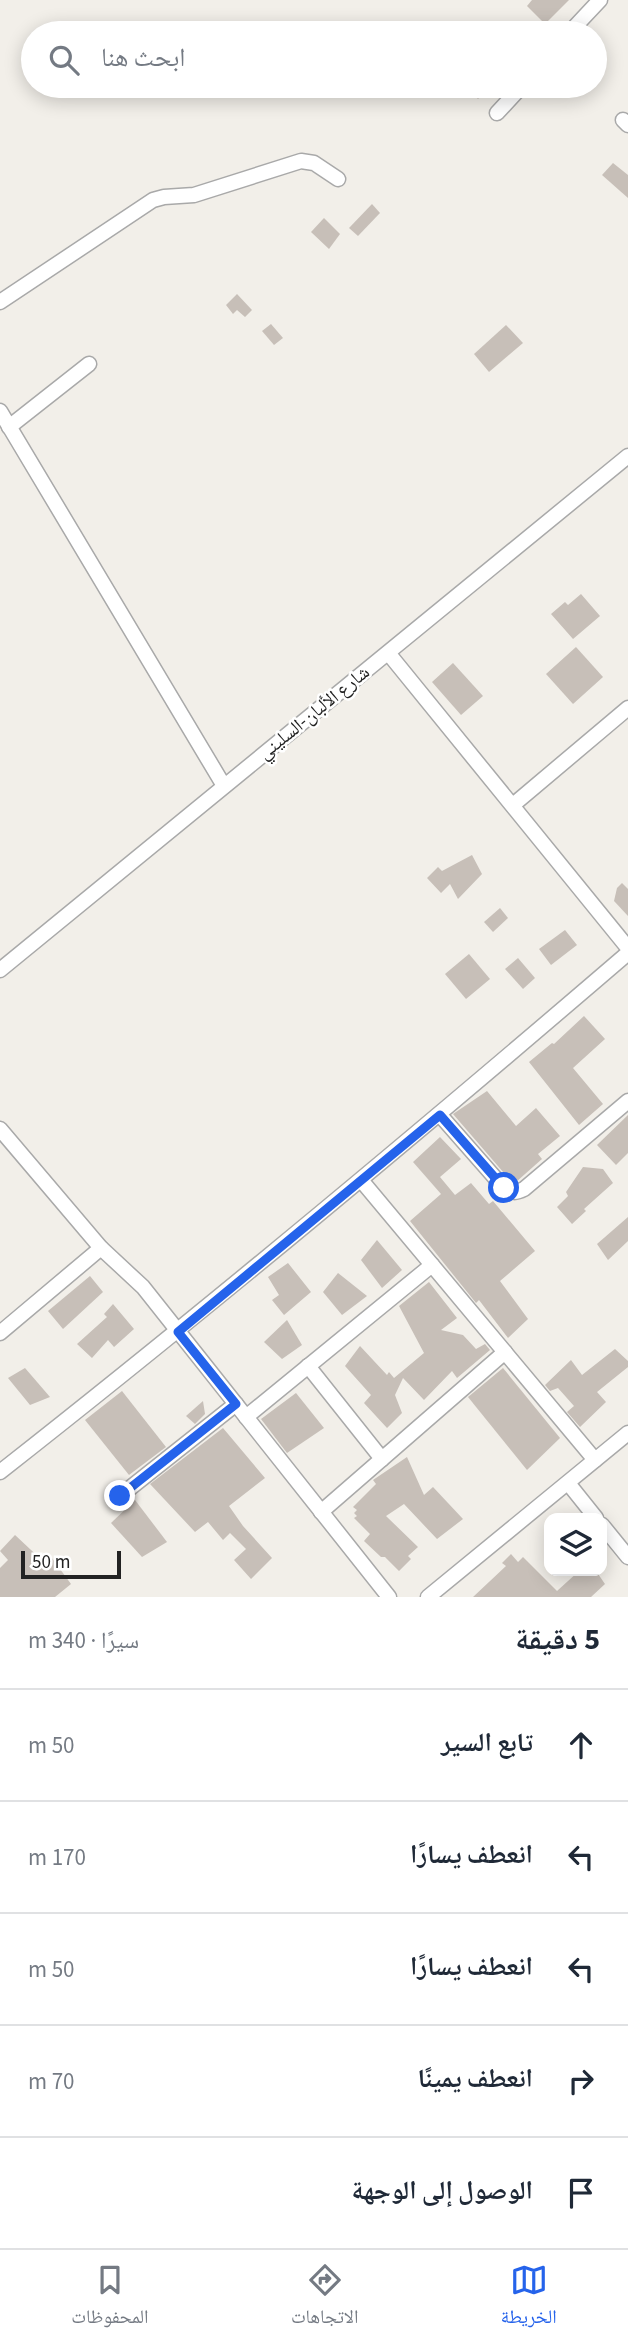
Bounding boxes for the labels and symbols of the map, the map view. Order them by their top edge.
street label: شارع الألبان-السليني [252,659,376,767]
route start [488,1172,519,1203]
route end [104,1480,135,1511]
scale bar [21,1548,121,1580]

